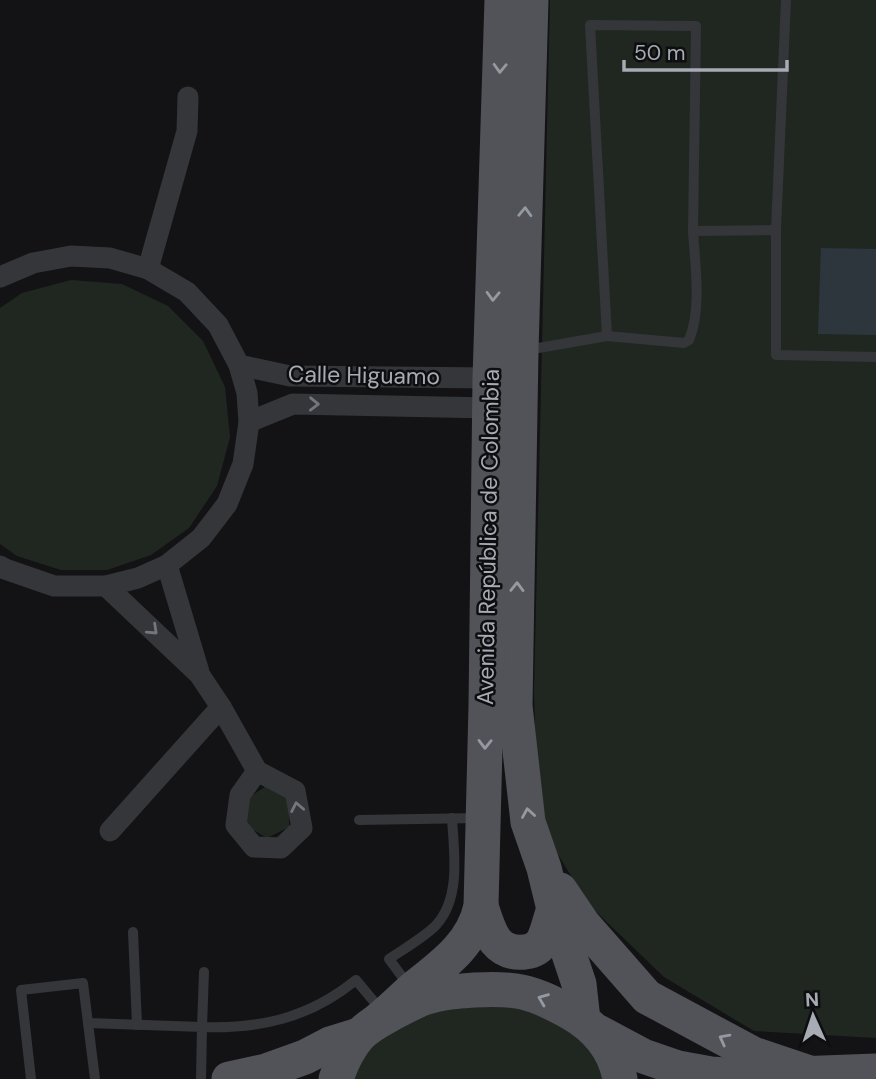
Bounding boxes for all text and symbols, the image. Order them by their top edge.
scale bar [624,28,787,72]
text: 50 m [634,39,685,67]
one-way arrow [492,63,508,74]
one-way arrow [517,206,532,217]
one-way arrow [485,291,501,301]
street label: Calle Higuamo [288,359,440,391]
street label: Avenida República de Colombia [470,369,506,705]
one-way arrow [309,396,320,412]
one-way arrow [510,581,525,592]
one-way arrow [145,622,158,635]
one-way arrow [477,739,493,749]
one-way arrow [291,801,306,813]
one-way arrow [521,807,536,819]
north arrow [778,981,848,1051]
text: N [805,987,820,1012]
one-way arrow [537,994,549,1008]
one-way arrow [719,1034,732,1047]

